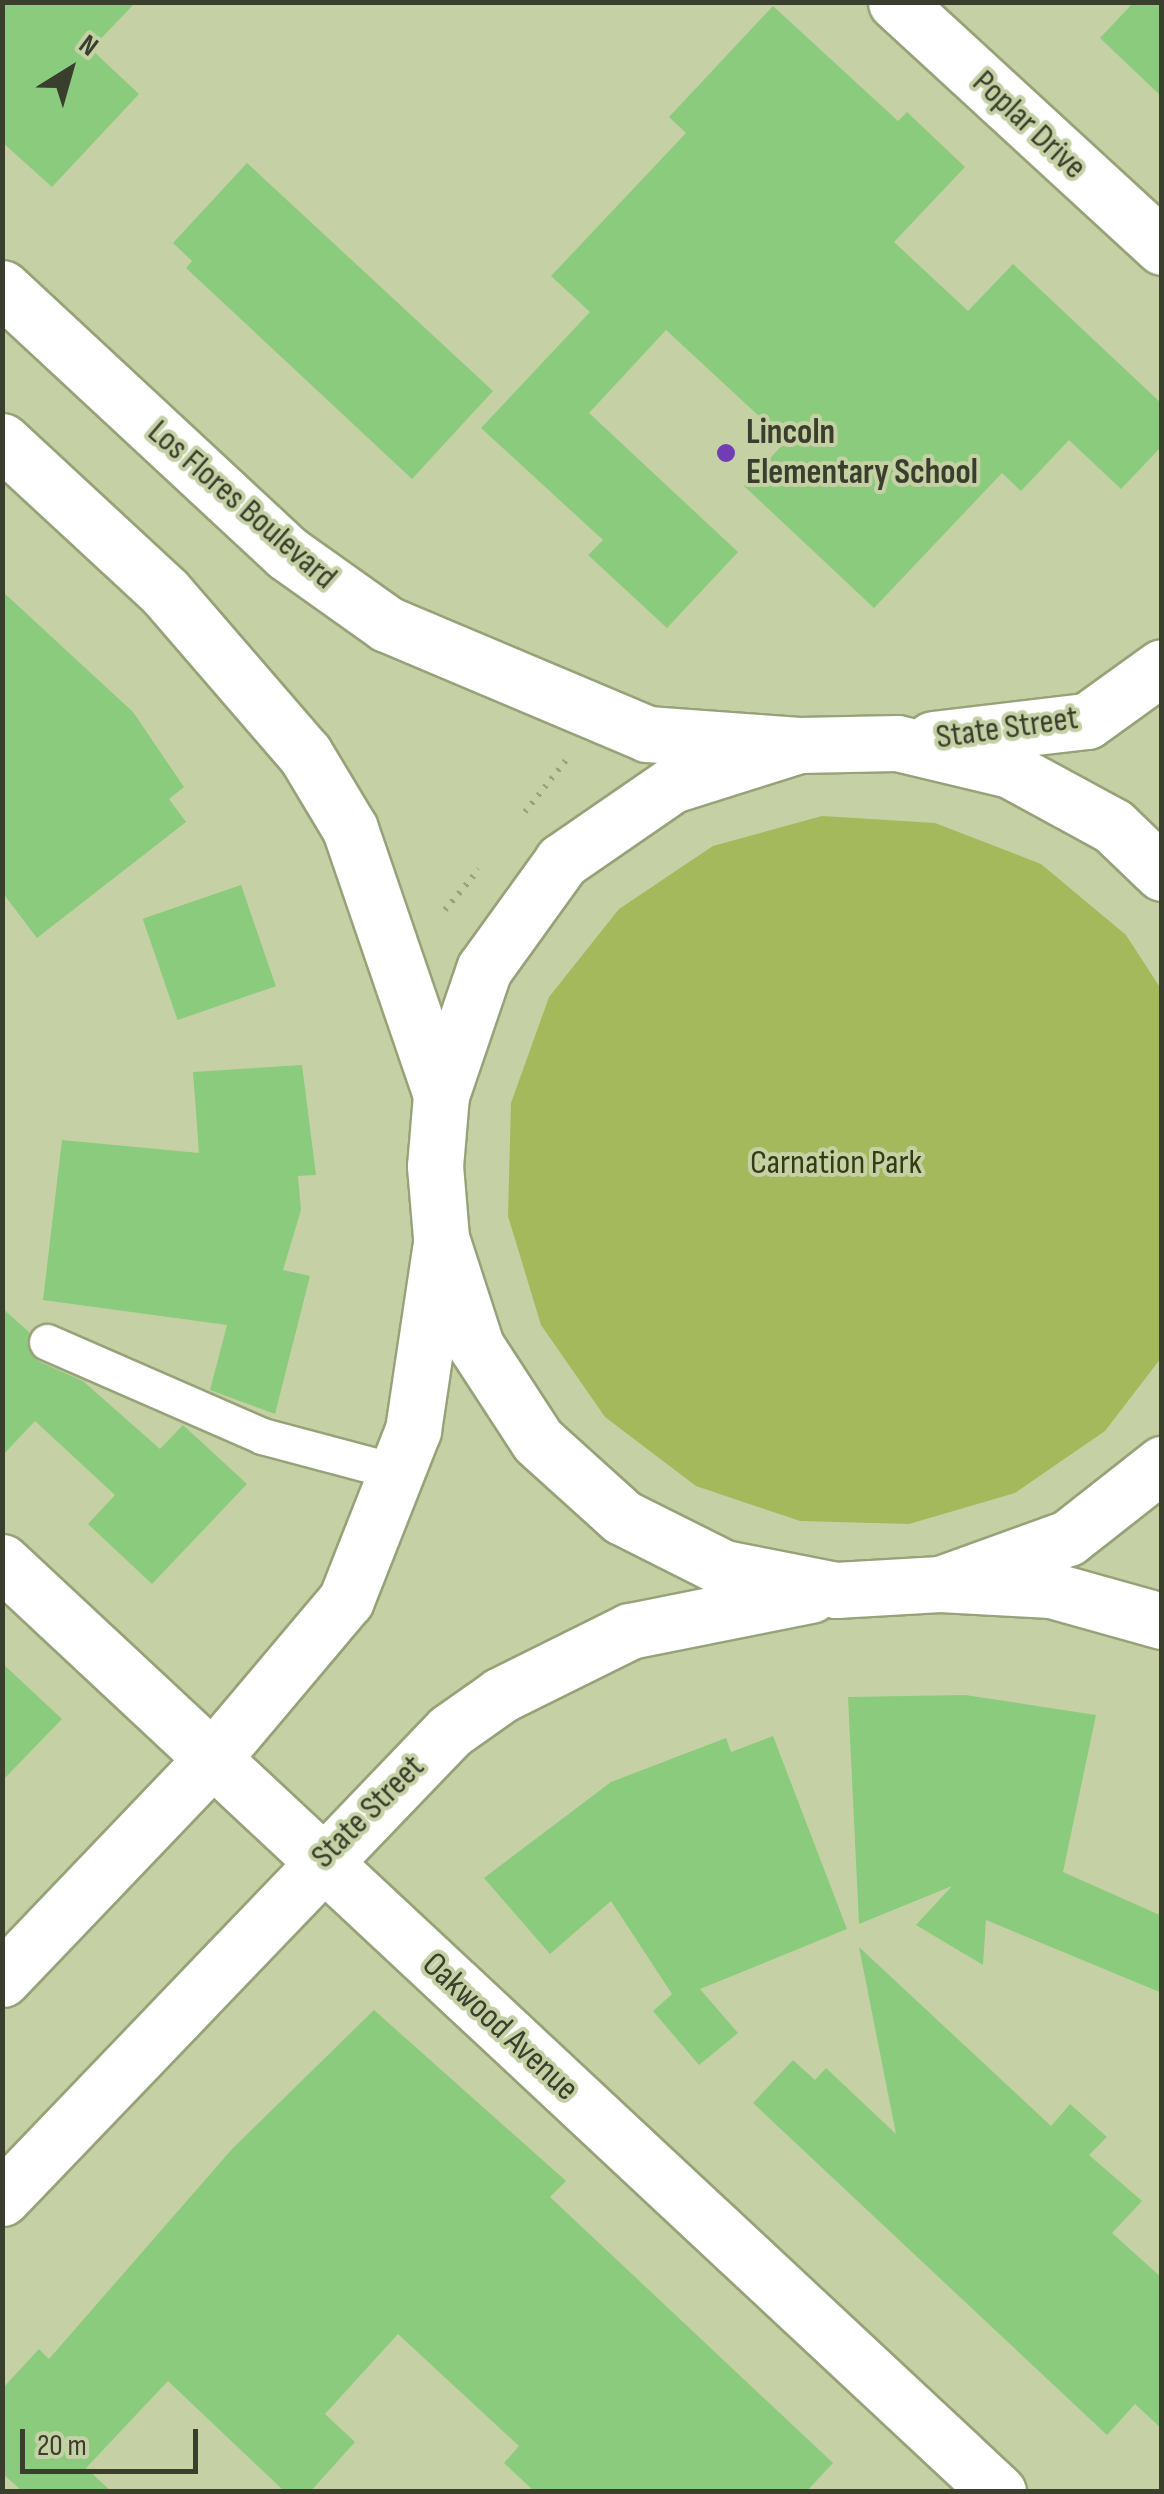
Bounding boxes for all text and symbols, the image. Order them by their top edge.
north arrow [20,20,120,120]
text: N [72,28,104,63]
street label: Poplar Drive [963,62,1095,188]
street label: Los Flores Boulevard [139,411,345,599]
place label: Lincoln Elementary School [746,412,978,494]
marker: Lincoln Elementary School [715,442,737,464]
street label: State Street [933,697,1081,759]
park label: Carnation Park [750,1142,922,1184]
street label: State Street [303,1747,433,1877]
street label: Oakwood Avenue [413,1944,587,2110]
scale bar [25,2409,202,2471]
text: 20 m [37,2428,87,2464]

